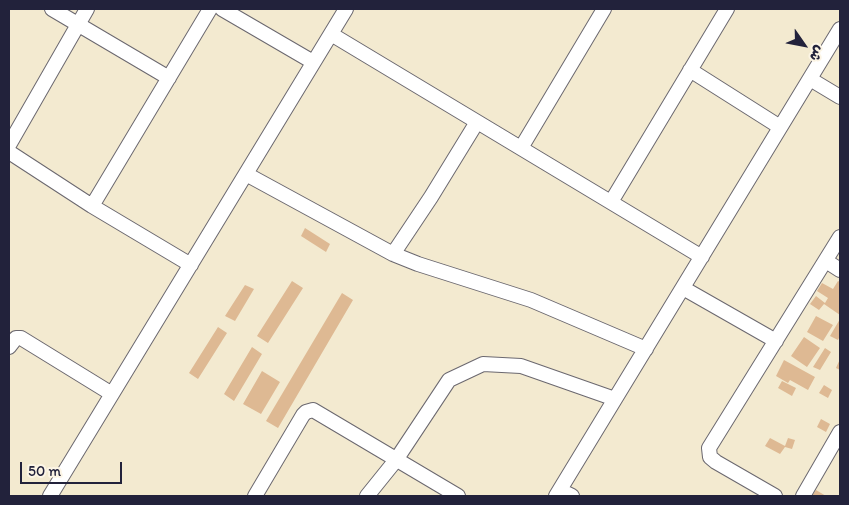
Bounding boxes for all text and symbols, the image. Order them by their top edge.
north arrow [779,20,829,70]
text: ش [806,42,828,65]
scale bar [22,452,125,484]
text: 50 m [28,462,61,480]

